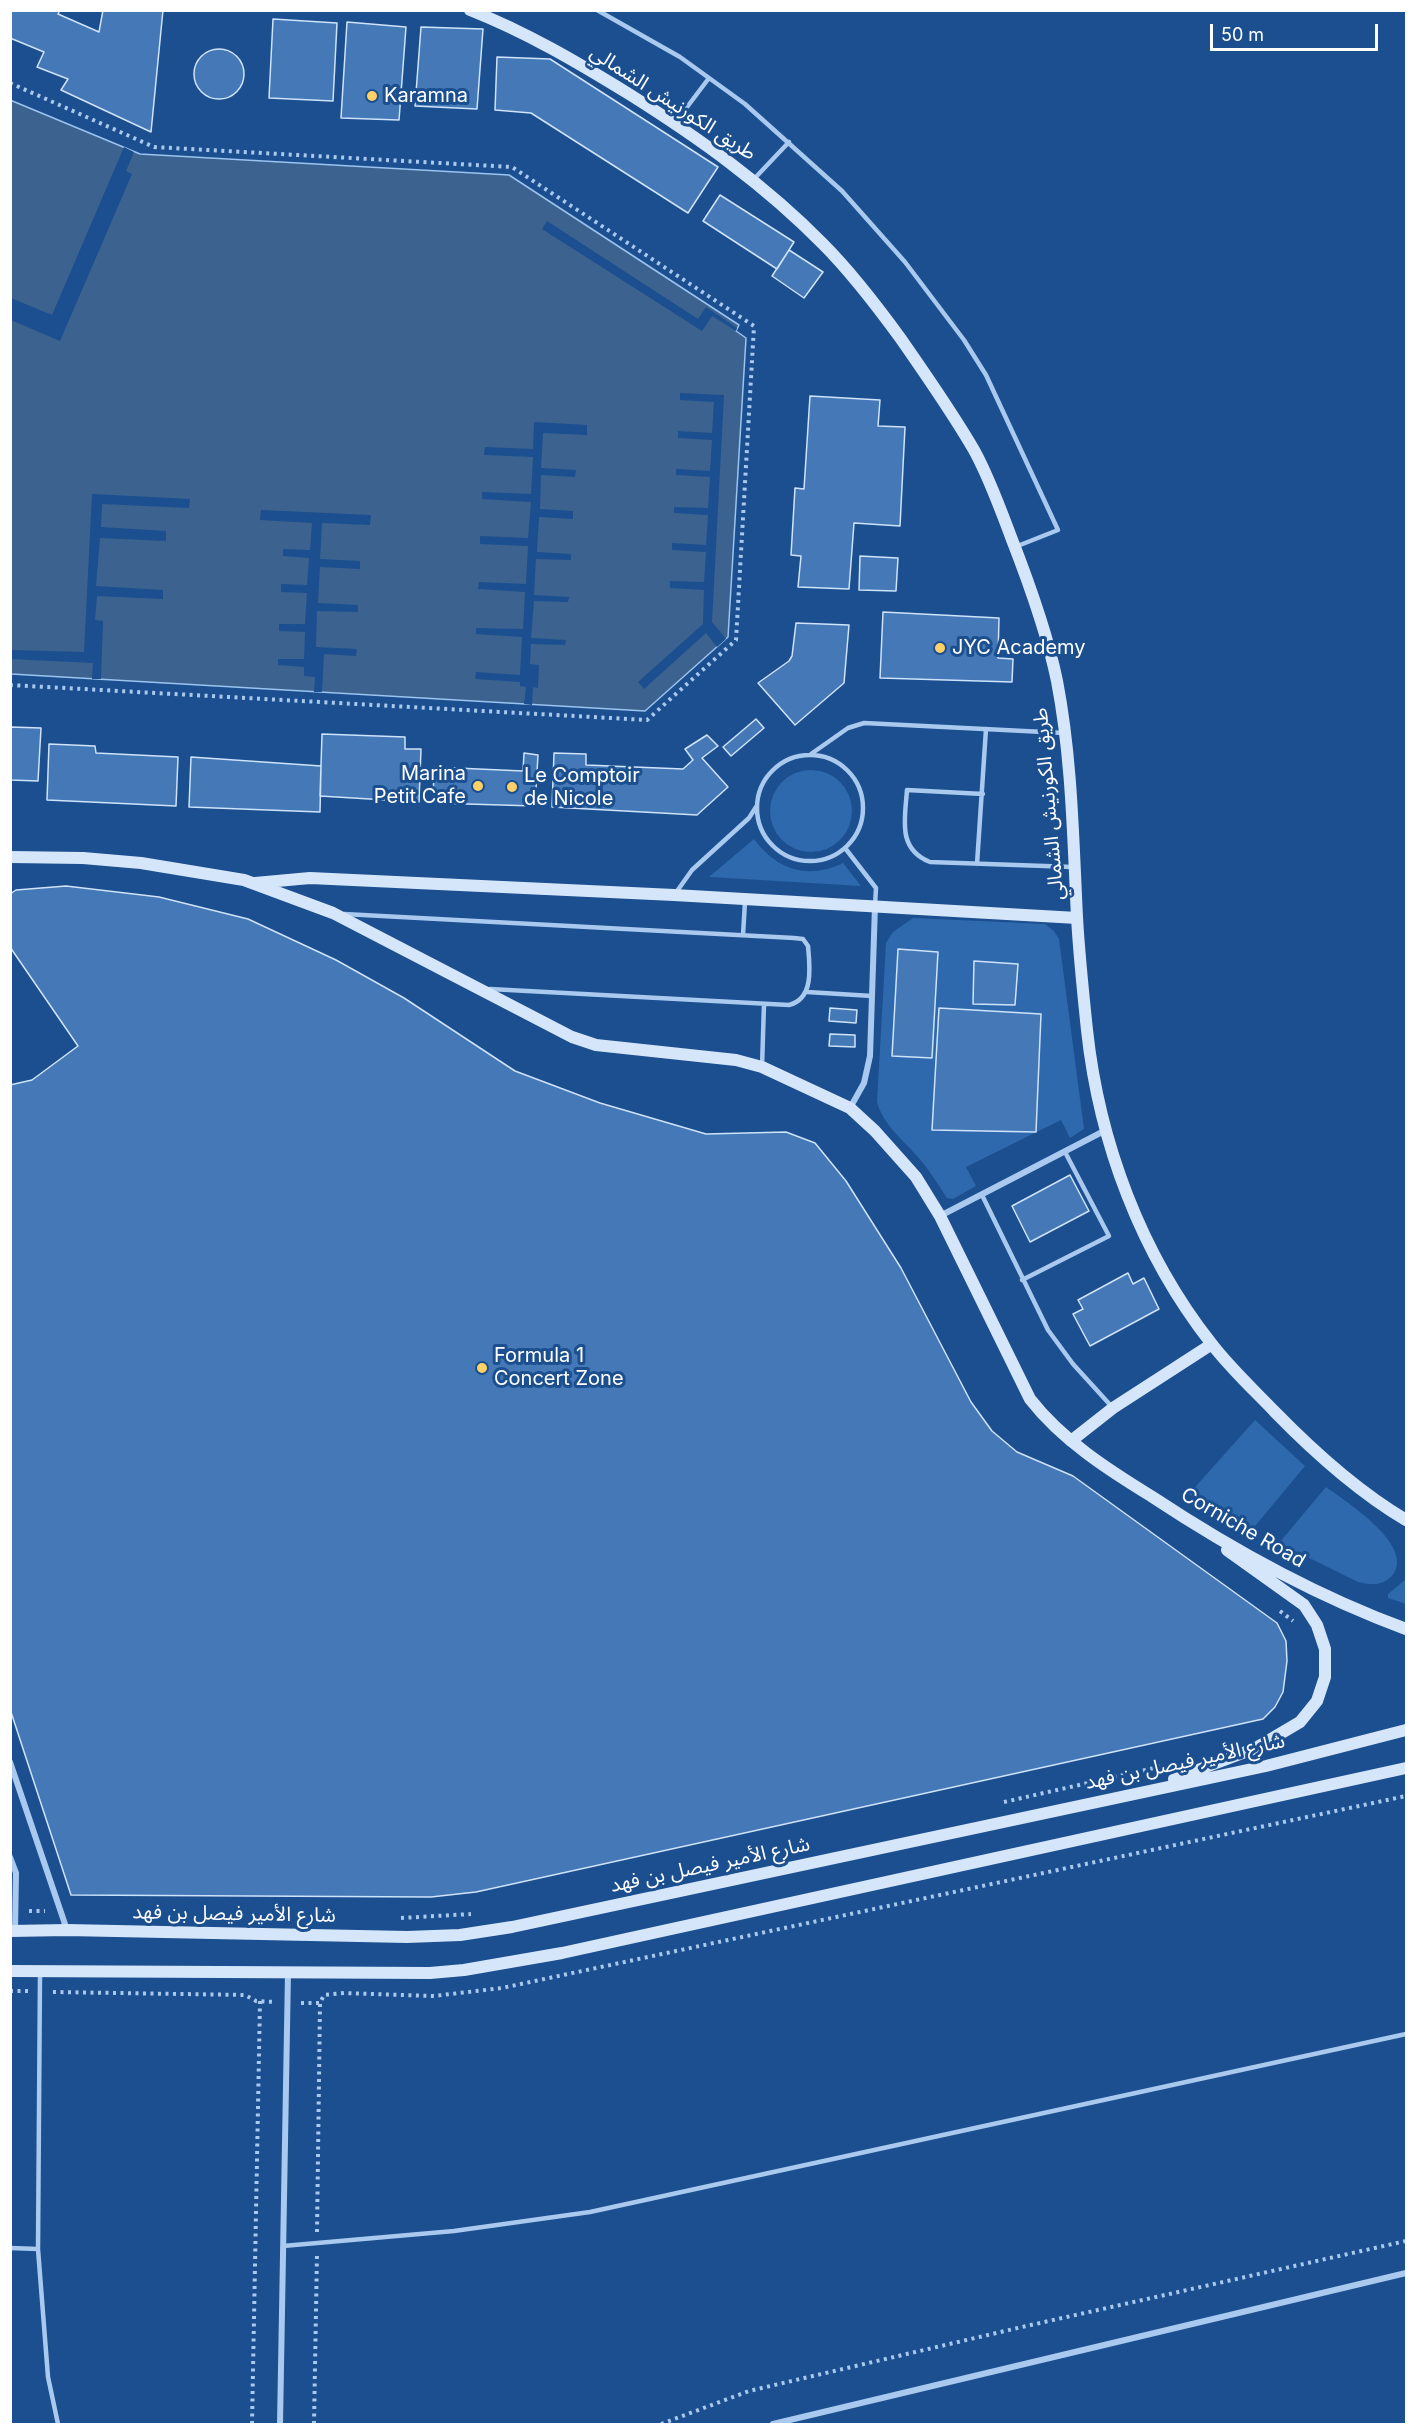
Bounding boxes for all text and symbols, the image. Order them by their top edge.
scale bar [1213,12,1381,50]
text: 50 m [1221,24,1264,45]
street label: طريق الكورنيش الشمالي [586,40,760,166]
place label: Karamna [384,84,468,108]
marker: Karamna [365,89,379,103]
place label: JYC Academy [952,636,1086,660]
marker: JYC Academy [933,641,947,655]
street label: طريق الكورنيش الشمالي [1029,707,1069,901]
place label: Marina Petit Cafe [374,762,466,809]
place label: Le Comptoir de Nicole [524,764,640,811]
marker: Marina Petit Cafe [471,779,485,793]
marker: Le Comptoir de Nicole [505,780,519,794]
place label: Formula 1 Concert Zone [494,1344,624,1391]
marker: Formula 1 Concert Zone [475,1361,489,1375]
street label: Corniche Road [1176,1483,1310,1573]
street label: شارع الأمير فيصل بن فهد [1083,1729,1287,1795]
street label: شارع الأمير فيصل بن فهد [608,1832,812,1898]
street label: شارع الأمير فيصل بن فهد [132,1900,336,1928]

